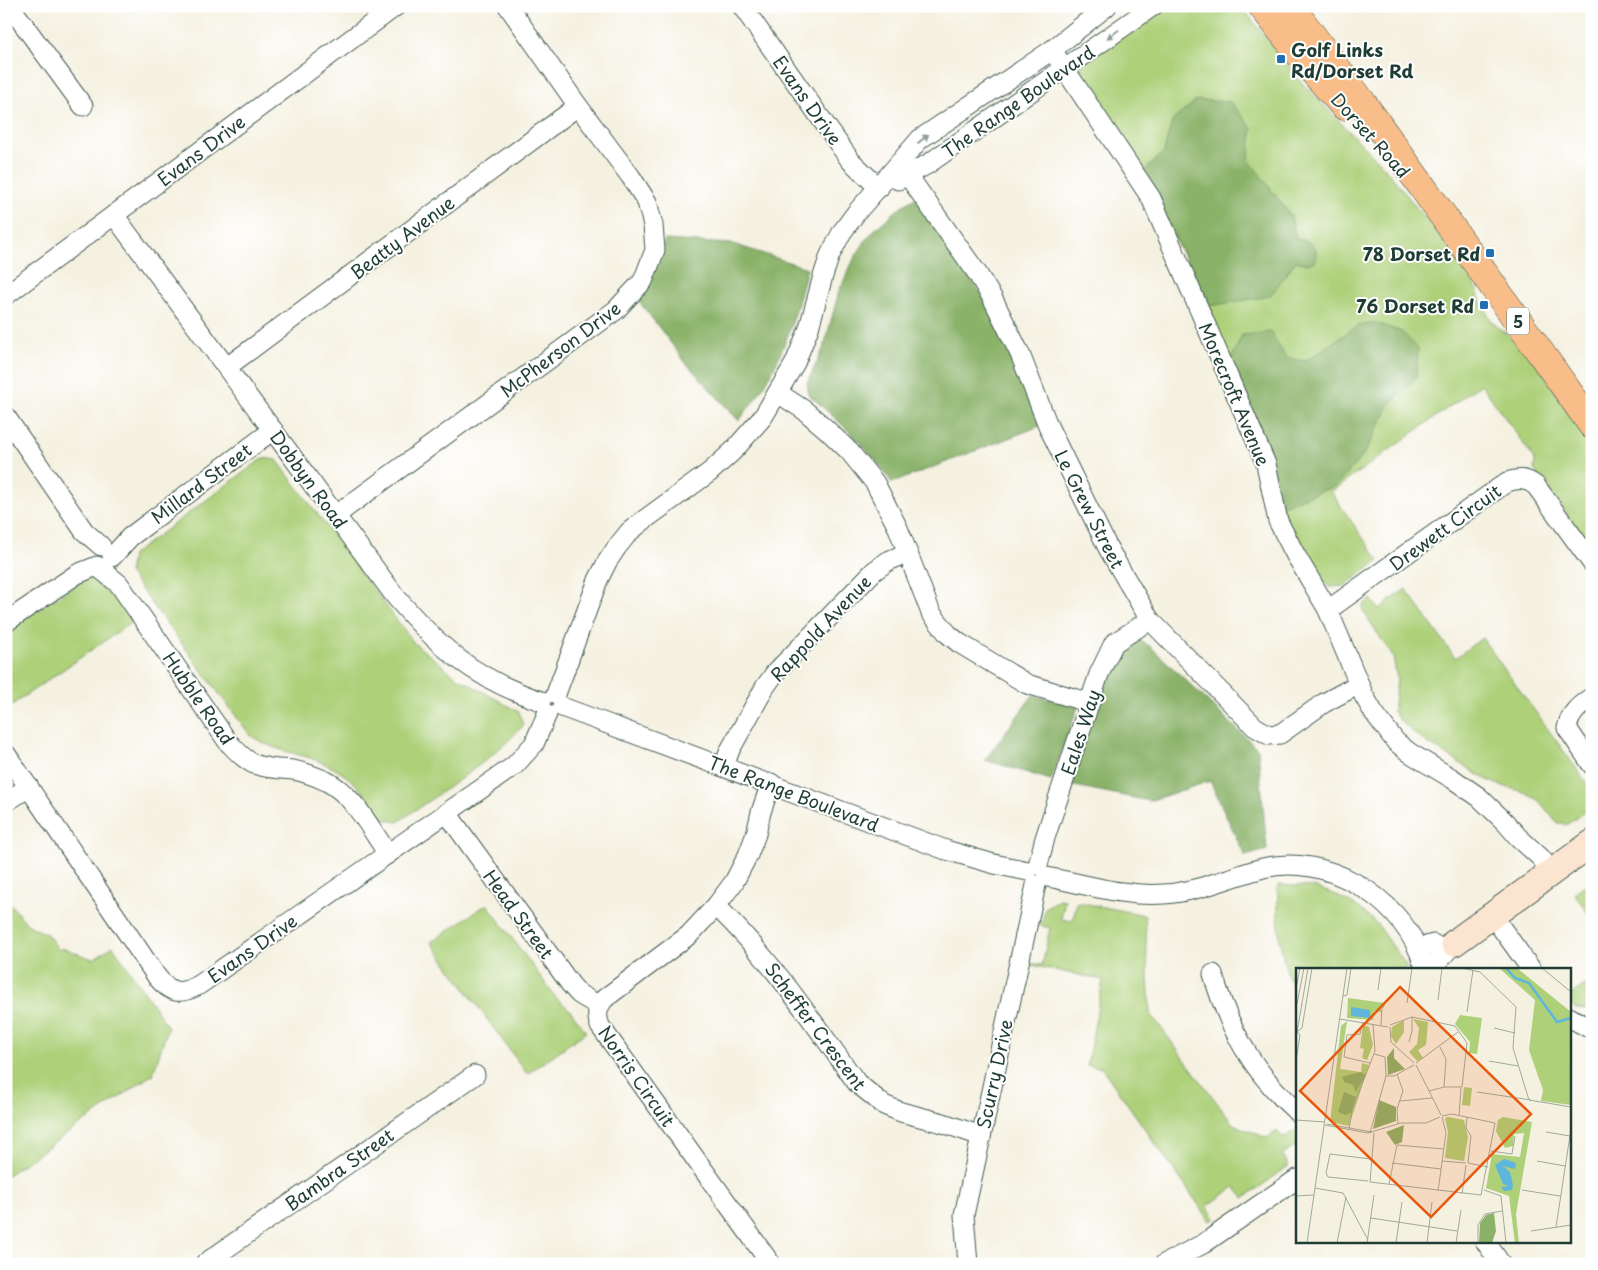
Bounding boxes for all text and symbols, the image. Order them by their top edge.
one-way arrow [1106,29,1120,39]
place label: Golf Links Rd/Dorset Rd [1291,36,1414,84]
street label: The Range Boulevard [936,38,1100,164]
street label: Evans Drive [767,50,849,150]
marker: Golf Links Rd/Dorset Rd [1275,53,1287,65]
street label: Dorset Road [1325,86,1417,184]
street label: Evans Drive [151,108,251,192]
one-way arrow [916,133,929,144]
street label: Beatty Avenue [344,189,460,285]
place label: 78 Dorset Rd [1363,240,1480,267]
marker: 78 Dorset Rd [1484,247,1496,259]
place label: 76 Dorset Rd [1356,292,1474,319]
street label: McPherson Drive [494,295,626,403]
marker: 76 Dorset Rd [1478,299,1490,311]
road number: 5 [1507,308,1529,334]
street label: Morecroft Avenue [1193,318,1277,470]
street label: Dobbyn Road [264,424,354,534]
street label: Millard Street [145,436,257,530]
street label: Le Grew Street [1048,445,1132,573]
street label: Drewett Circuit [1383,477,1507,577]
street label: Rappold Avenue [763,569,877,687]
street label: Hubble Road [157,646,241,750]
street label: Eales Way [1053,686,1107,778]
street label: The Range Boulevard [705,748,883,838]
street label: Head Street [477,864,561,964]
street label: Evans Drive [202,907,302,989]
street label: Scheffer Crescent [759,956,873,1096]
inset map [1296,968,1570,1242]
street label: Scurry Drive [969,1017,1019,1131]
street label: Norris Circuit [592,1020,682,1132]
street label: Bambra Street [279,1121,399,1217]

